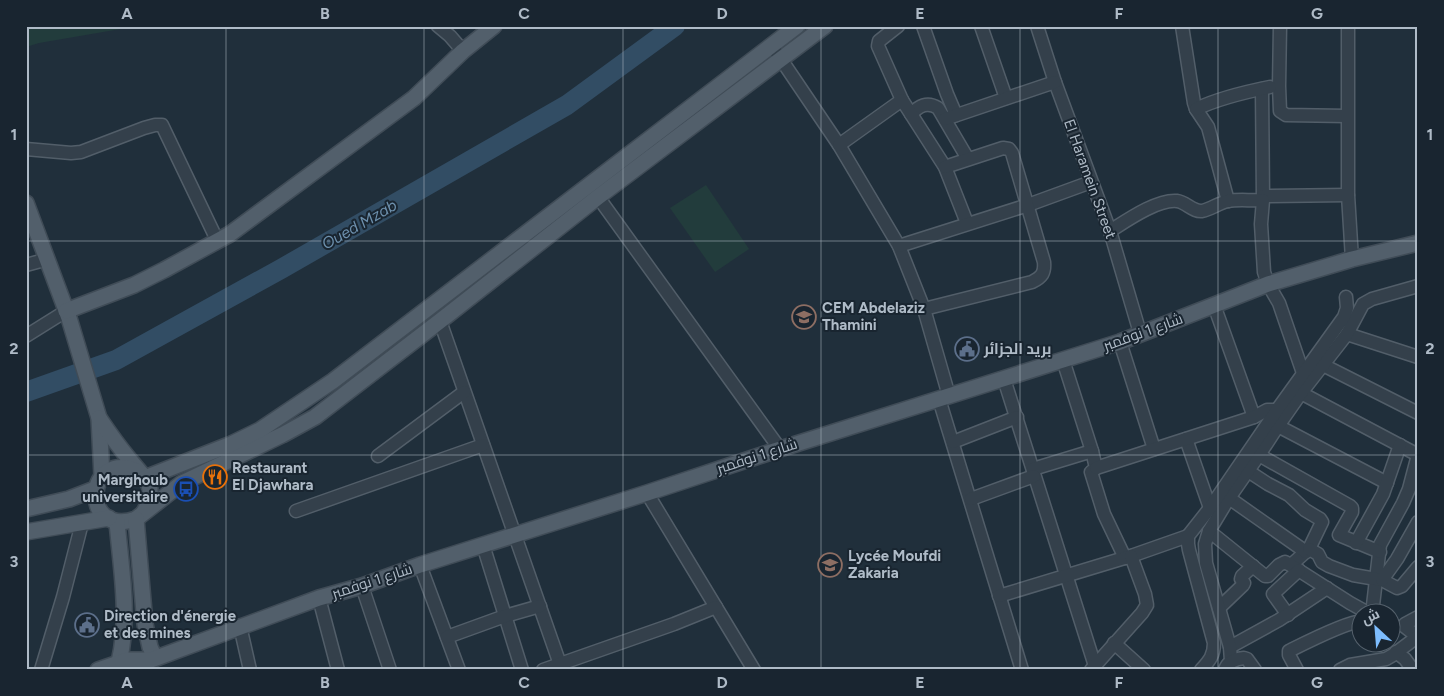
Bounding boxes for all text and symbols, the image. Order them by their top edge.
text: A [121,4,133,23]
text: B [320,4,330,23]
text: C [518,4,530,23]
text: D [716,4,728,23]
text: E [915,4,925,23]
text: F [1115,4,1124,23]
text: G [1311,4,1323,23]
street label: El Haramein Street [1060,117,1120,242]
text: 1 [11,125,17,144]
text: 1 [1427,125,1433,144]
water label: Oued Mzab [318,195,400,254]
place label: CEM Abdelaziz Thamini [822,299,925,334]
school or university icon: CEM Abdelaziz Thamini [791,304,817,330]
street label: شارع 1 نوفمبر [1100,309,1186,357]
public building icon: بريد الجزائر [954,336,980,362]
text: 2 [9,339,19,358]
text: 2 [1425,339,1435,358]
place label: بريد الجزائر [983,340,1051,358]
street label: شارع 1 نوفمبر [714,435,800,480]
place label: Restaurant El Djawhara [232,459,314,494]
restaurant icon: Restaurant El Djawhara [202,464,228,490]
place label: Marghoub universitaire [82,471,169,506]
bus stop icon: Marghoub universitaire [173,476,199,502]
place label: Lycée Moufdi Zakaria [848,547,941,582]
text: 3 [10,552,19,571]
school or university icon: Lycée Moufdi Zakaria [817,552,843,578]
text: 3 [1426,552,1435,571]
street label: شارع 1 نوفمبر [329,560,415,605]
north arrow [1352,604,1402,654]
text: ش [1359,605,1382,628]
place label: Direction d'énergie et des mines [104,607,237,642]
public building icon: Direction d'énergie et des mines [74,612,100,638]
text: A [121,673,133,692]
text: B [320,673,330,692]
text: C [518,673,530,692]
text: D [716,673,728,692]
text: E [915,673,925,692]
text: F [1115,673,1124,692]
text: G [1311,673,1323,692]

